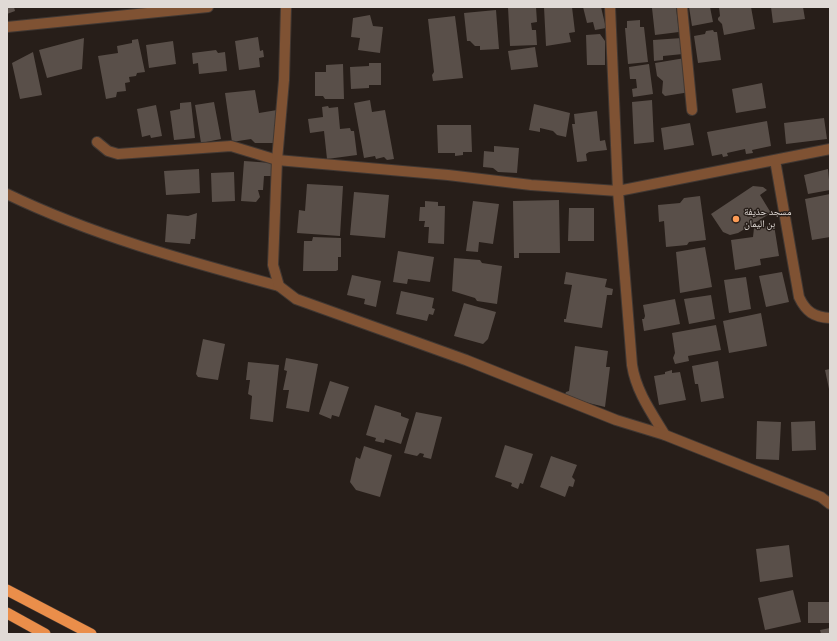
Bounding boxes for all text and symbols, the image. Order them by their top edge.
place label: مسجد حذيفة بن اليمان [744,207,792,230]
marker: مسجد حذيفة بن اليمان [731,214,741,224]

